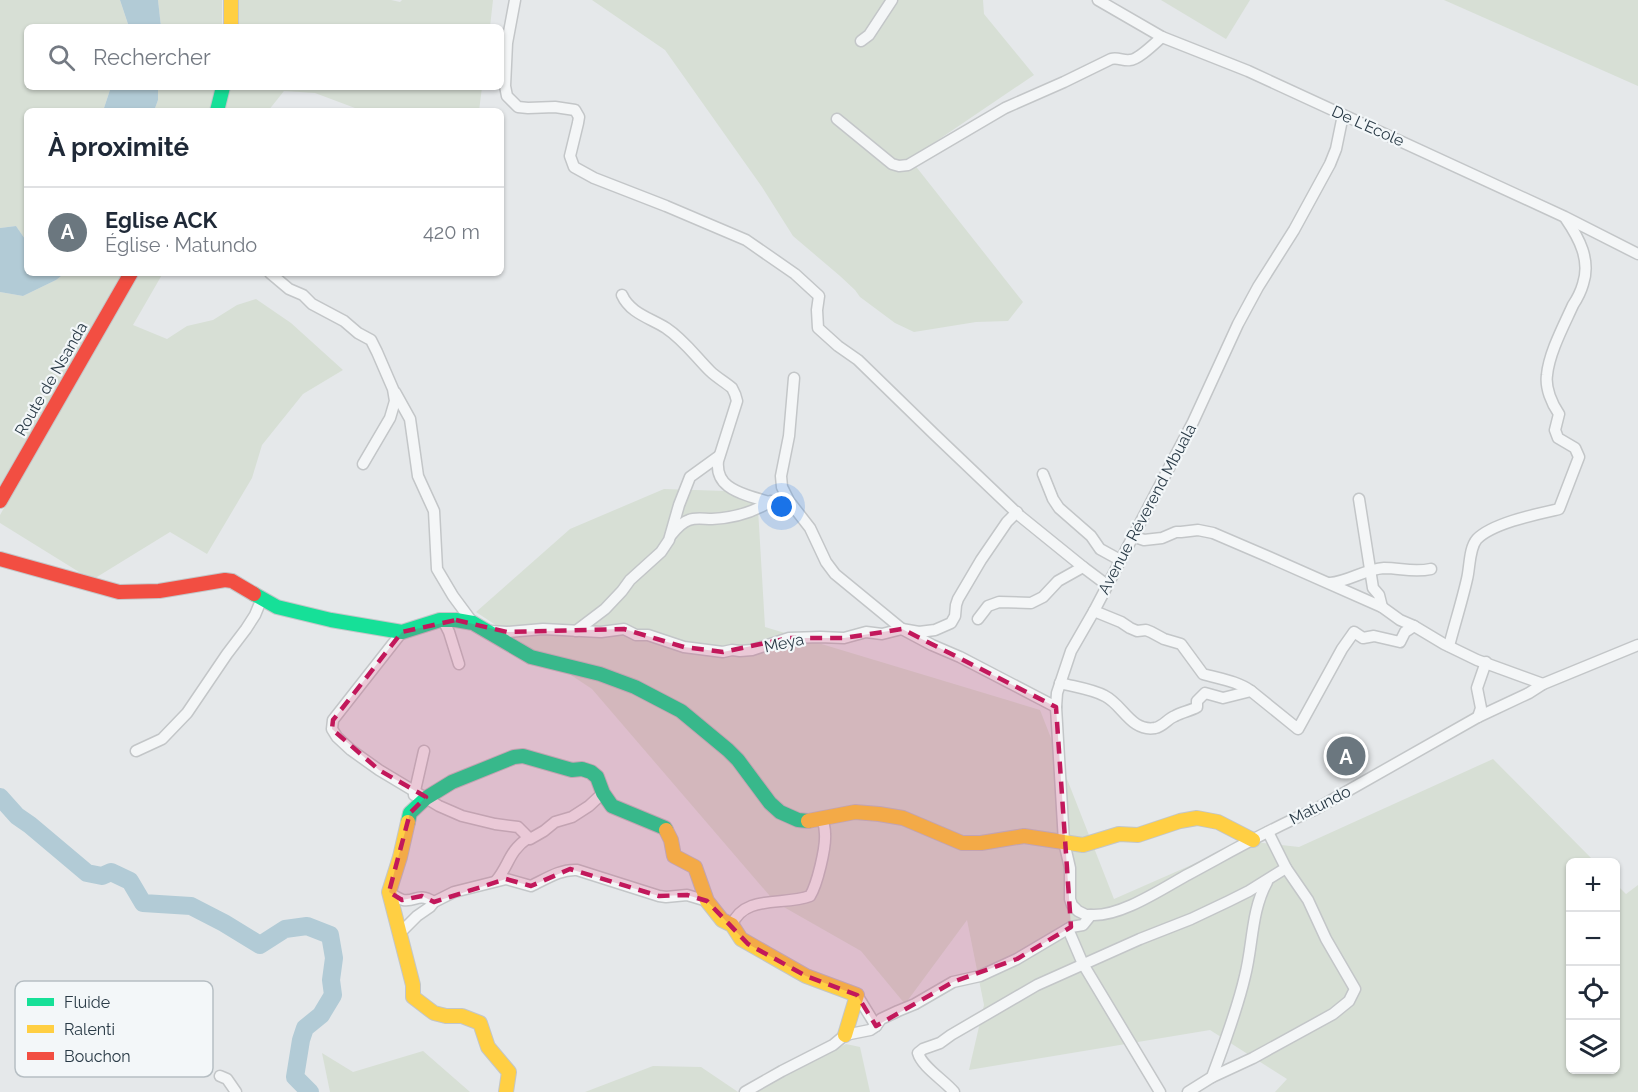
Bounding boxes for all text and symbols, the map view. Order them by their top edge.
search box [24,24,504,90]
icon: search [45,41,78,74]
text: Rechercher [93,44,211,70]
street label: De L'Ecole [1329,102,1407,150]
text: À proximité [48,132,189,162]
text: Eglise ACK [105,207,217,233]
text: A [61,220,74,244]
text: 420 m [423,220,480,244]
text: Église · Matundo [105,233,257,257]
street label: Route de Nsanda [11,319,91,439]
street label: Avenue Réverend Mbuala [1094,420,1200,598]
your location [767,492,796,521]
street label: Meya [762,630,806,656]
pin: A [1326,734,1366,778]
street label: Matundo [1286,781,1354,829]
map controls [1566,858,1620,1074]
button: + [1566,858,1620,912]
button: − [1566,912,1620,966]
button: locate [1566,966,1620,1020]
legend [15,981,213,1077]
text: Fluide [64,993,110,1012]
text: Ralenti [64,1020,115,1039]
button: layers [1566,1020,1620,1074]
text: Bouchon [64,1047,131,1066]

